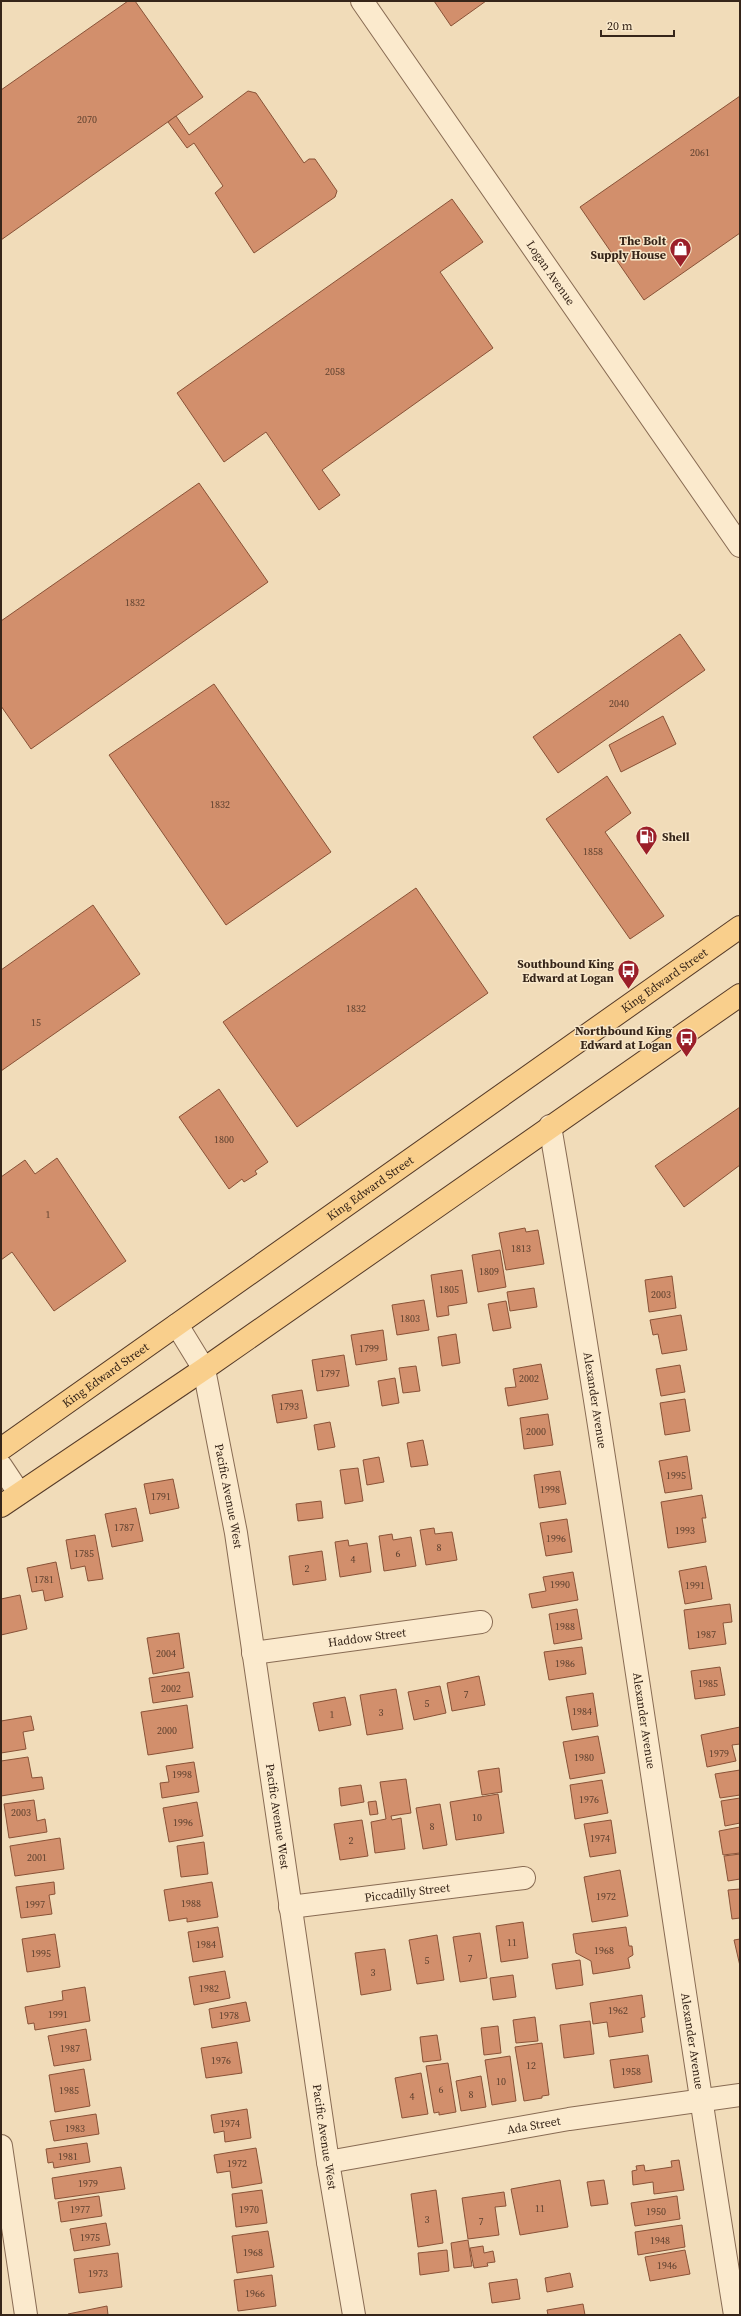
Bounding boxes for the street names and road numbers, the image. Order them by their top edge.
street label: Logan Avenue [523,237,579,308]
street label: King Edward Street [618,944,711,1017]
street label: King Edward Street [324,1152,417,1224]
street label: King Edward Street [59,1339,152,1411]
street label: Alexander Avenue [580,1351,611,1450]
street label: Pacific Avenue West [211,1442,246,1550]
street label: Haddow Street [327,1624,407,1651]
street label: Alexander Avenue [629,1671,659,1770]
street label: Pacific Avenue West [262,1762,293,1870]
street label: Piccadilly Street [363,1879,451,1906]
street label: Alexander Avenue [677,1992,707,2090]
street label: Pacific Avenue West [309,2083,341,2191]
street label: Ada Street [506,2113,562,2138]

